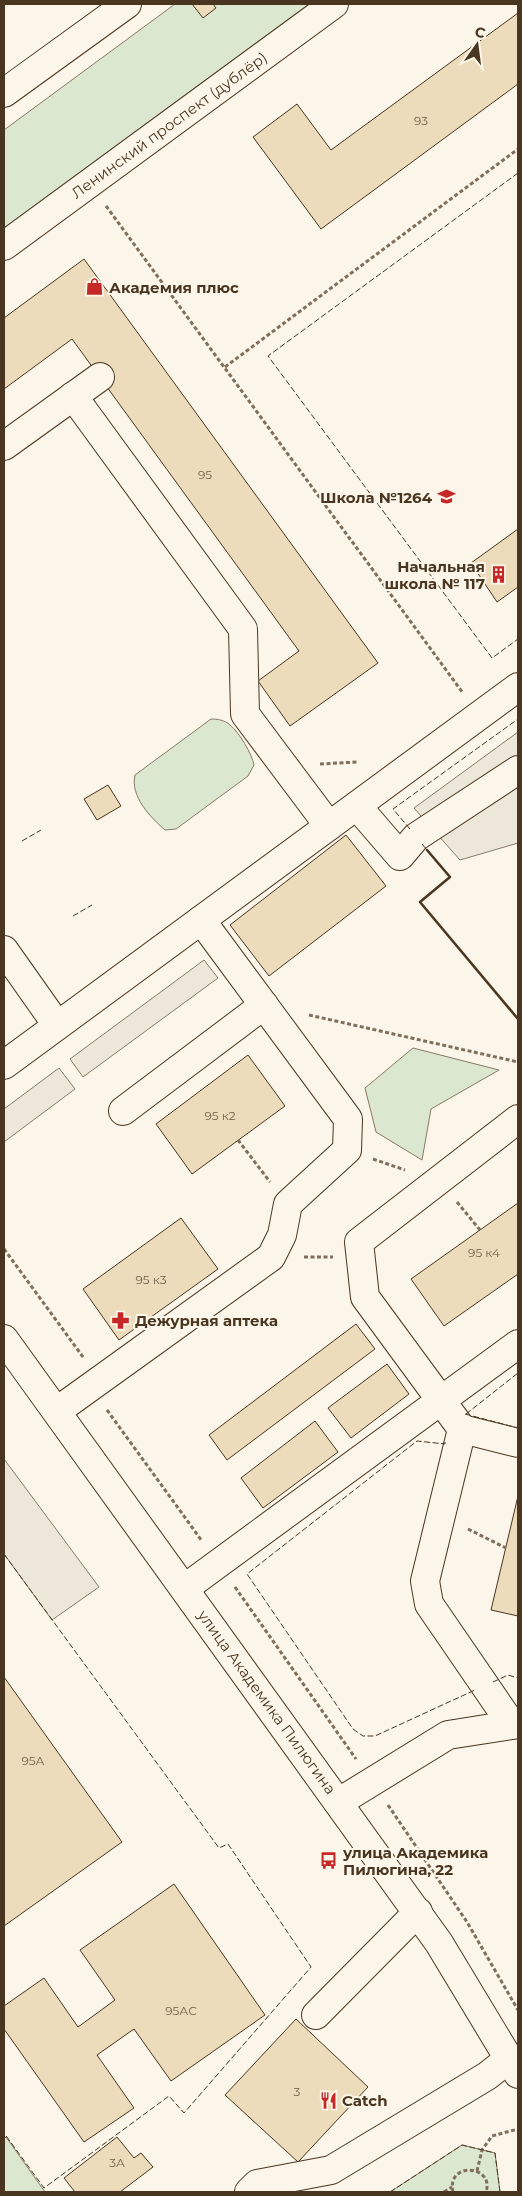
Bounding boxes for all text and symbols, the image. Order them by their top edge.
north arrow [452,20,502,70]
text: С [473,22,487,42]
street label: Ленинский проспект (дублёр) [67,48,271,202]
house number: 93 [414,113,428,128]
shop icon: Академия плюс [85,277,105,297]
place label: Академия плюс [109,278,239,297]
house number: 95 [198,467,212,482]
school or university icon: Школа №1264 [436,487,456,507]
place label: Школа №1264 [320,488,433,507]
place label: Начальная школа № 117 [384,557,485,593]
building icon: Начальная школа № 117 [489,565,509,585]
house number: 95 к2 [205,1108,236,1123]
house number: 95 к4 [468,1245,500,1260]
house number: 95 к3 [136,1272,167,1287]
pharmacy icon: Дежурная аптека [111,1310,131,1330]
place label: Дежурная аптека [135,1311,278,1330]
street label: улица Академика Пилюгина [193,1605,340,1798]
house number: 95А [21,1753,45,1768]
place label: улица Академика Пилюгина, 22 [342,1843,488,1879]
bus stop icon: улица Академика Пилюгина, 22 [319,1851,339,1871]
house number: 95АС [165,2003,197,2018]
house number: 3 [294,2084,301,2099]
restaurant icon: Catch [318,2090,338,2110]
place label: Catch [342,2091,388,2110]
house number: 3А [109,2155,125,2170]

